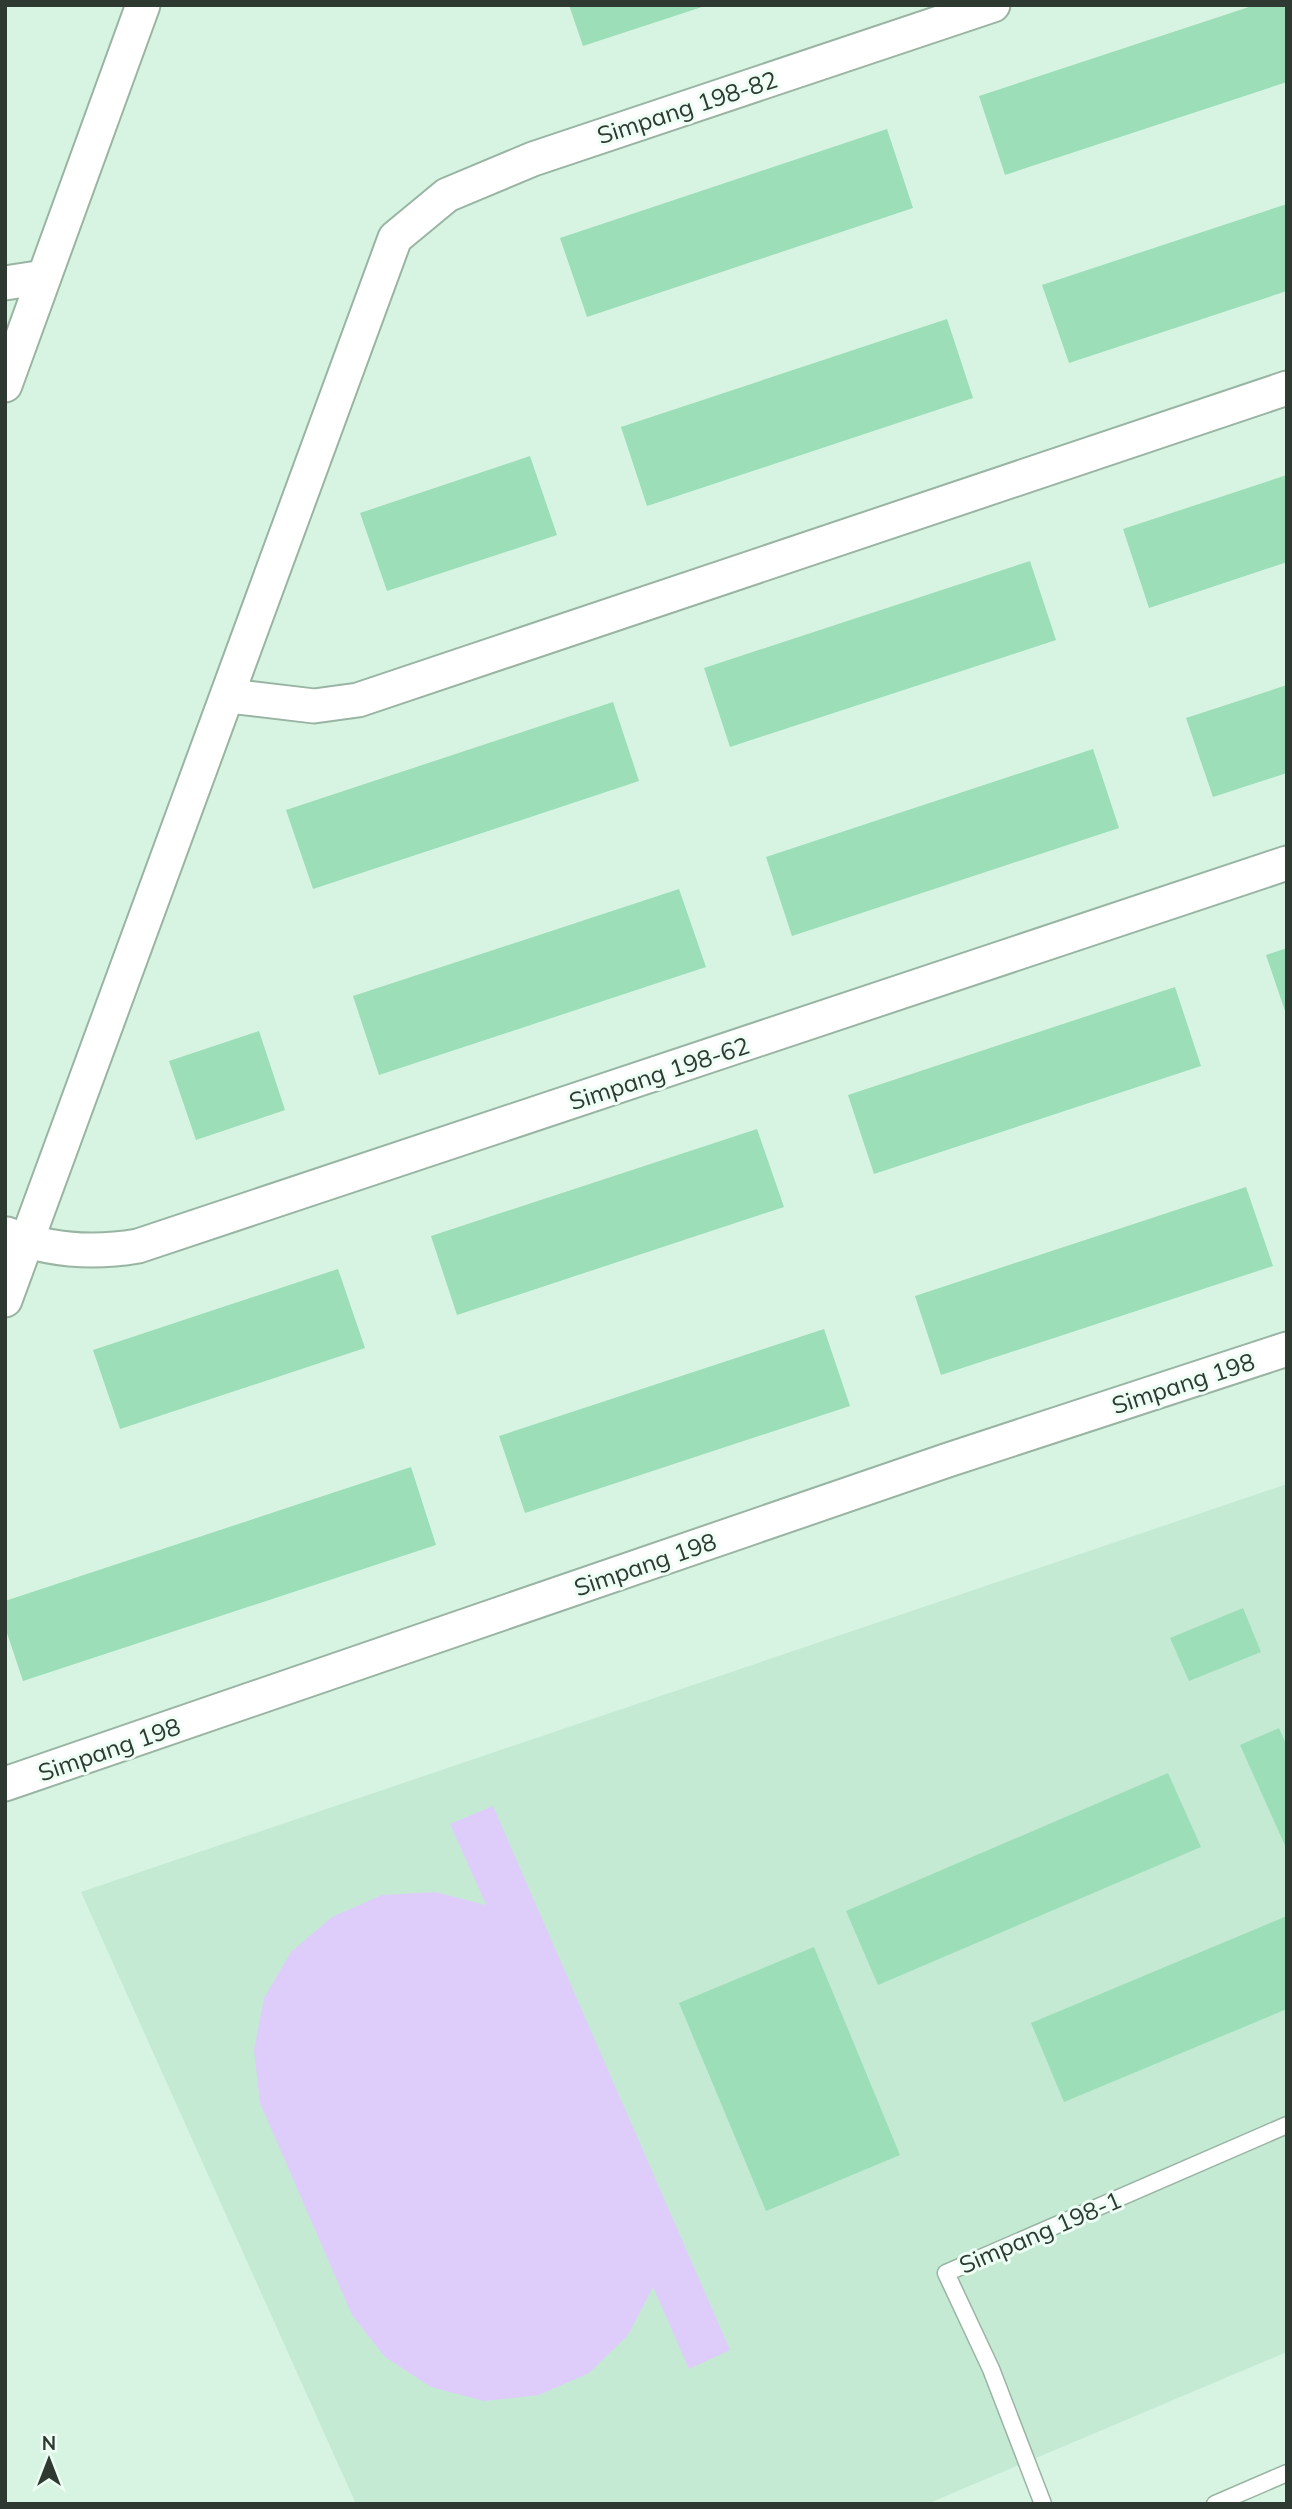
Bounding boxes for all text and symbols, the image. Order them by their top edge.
street label: Simpang 198-82 [593,64,781,150]
street label: Simpang 198-62 [565,1030,753,1116]
street label: Simpang 198 [1108,1346,1258,1420]
street label: Simpang 198 [570,1526,720,1602]
street label: Simpang 198 [34,1711,184,1787]
street label: Simpang 198-1 [954,2184,1126,2280]
north arrow [14,2425,84,2495]
text: N [42,2431,56,2455]

